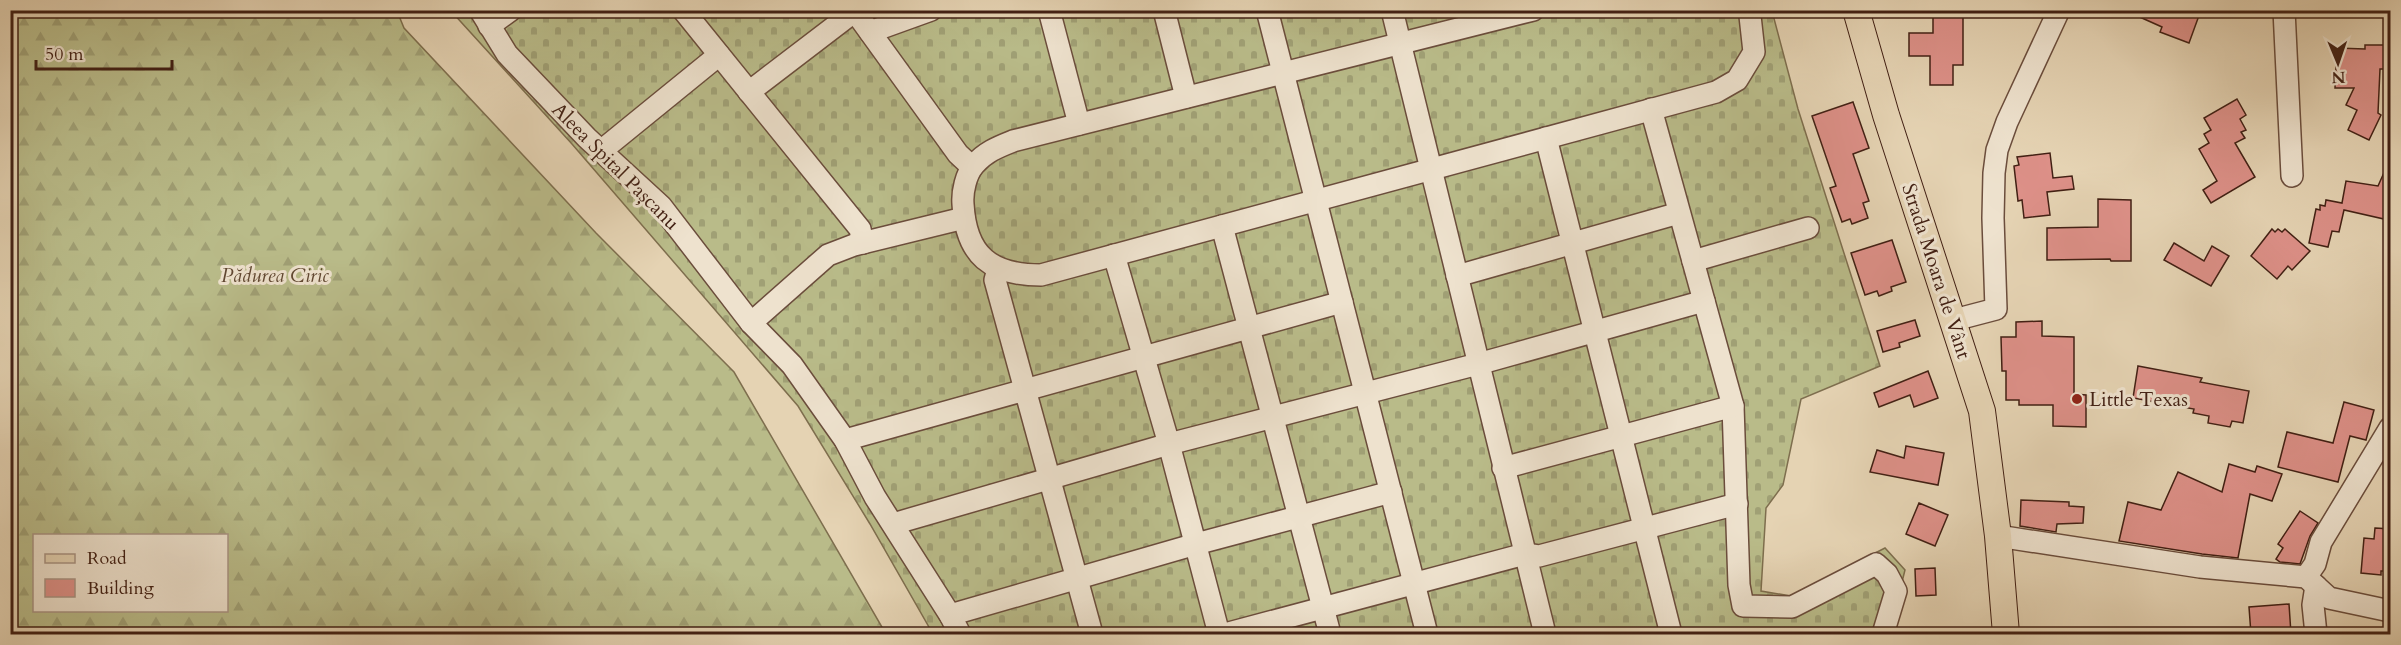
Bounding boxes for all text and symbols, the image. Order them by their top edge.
scale bar [36,33,172,71]
north arrow [2308,33,2368,93]
text: 50 m [45,42,84,67]
text: N [2331,66,2346,88]
street label: Aleea Spital Pașcanu [546,97,685,236]
street label: Strada Moara de Vânt [1895,180,1978,363]
park label: Pădurea Ciric [221,262,329,289]
place label: Little Texas [2089,386,2188,413]
marker: Little Texas [2070,392,2084,406]
legend [33,534,228,612]
text: Road [87,546,127,571]
text: Building [87,576,155,601]

